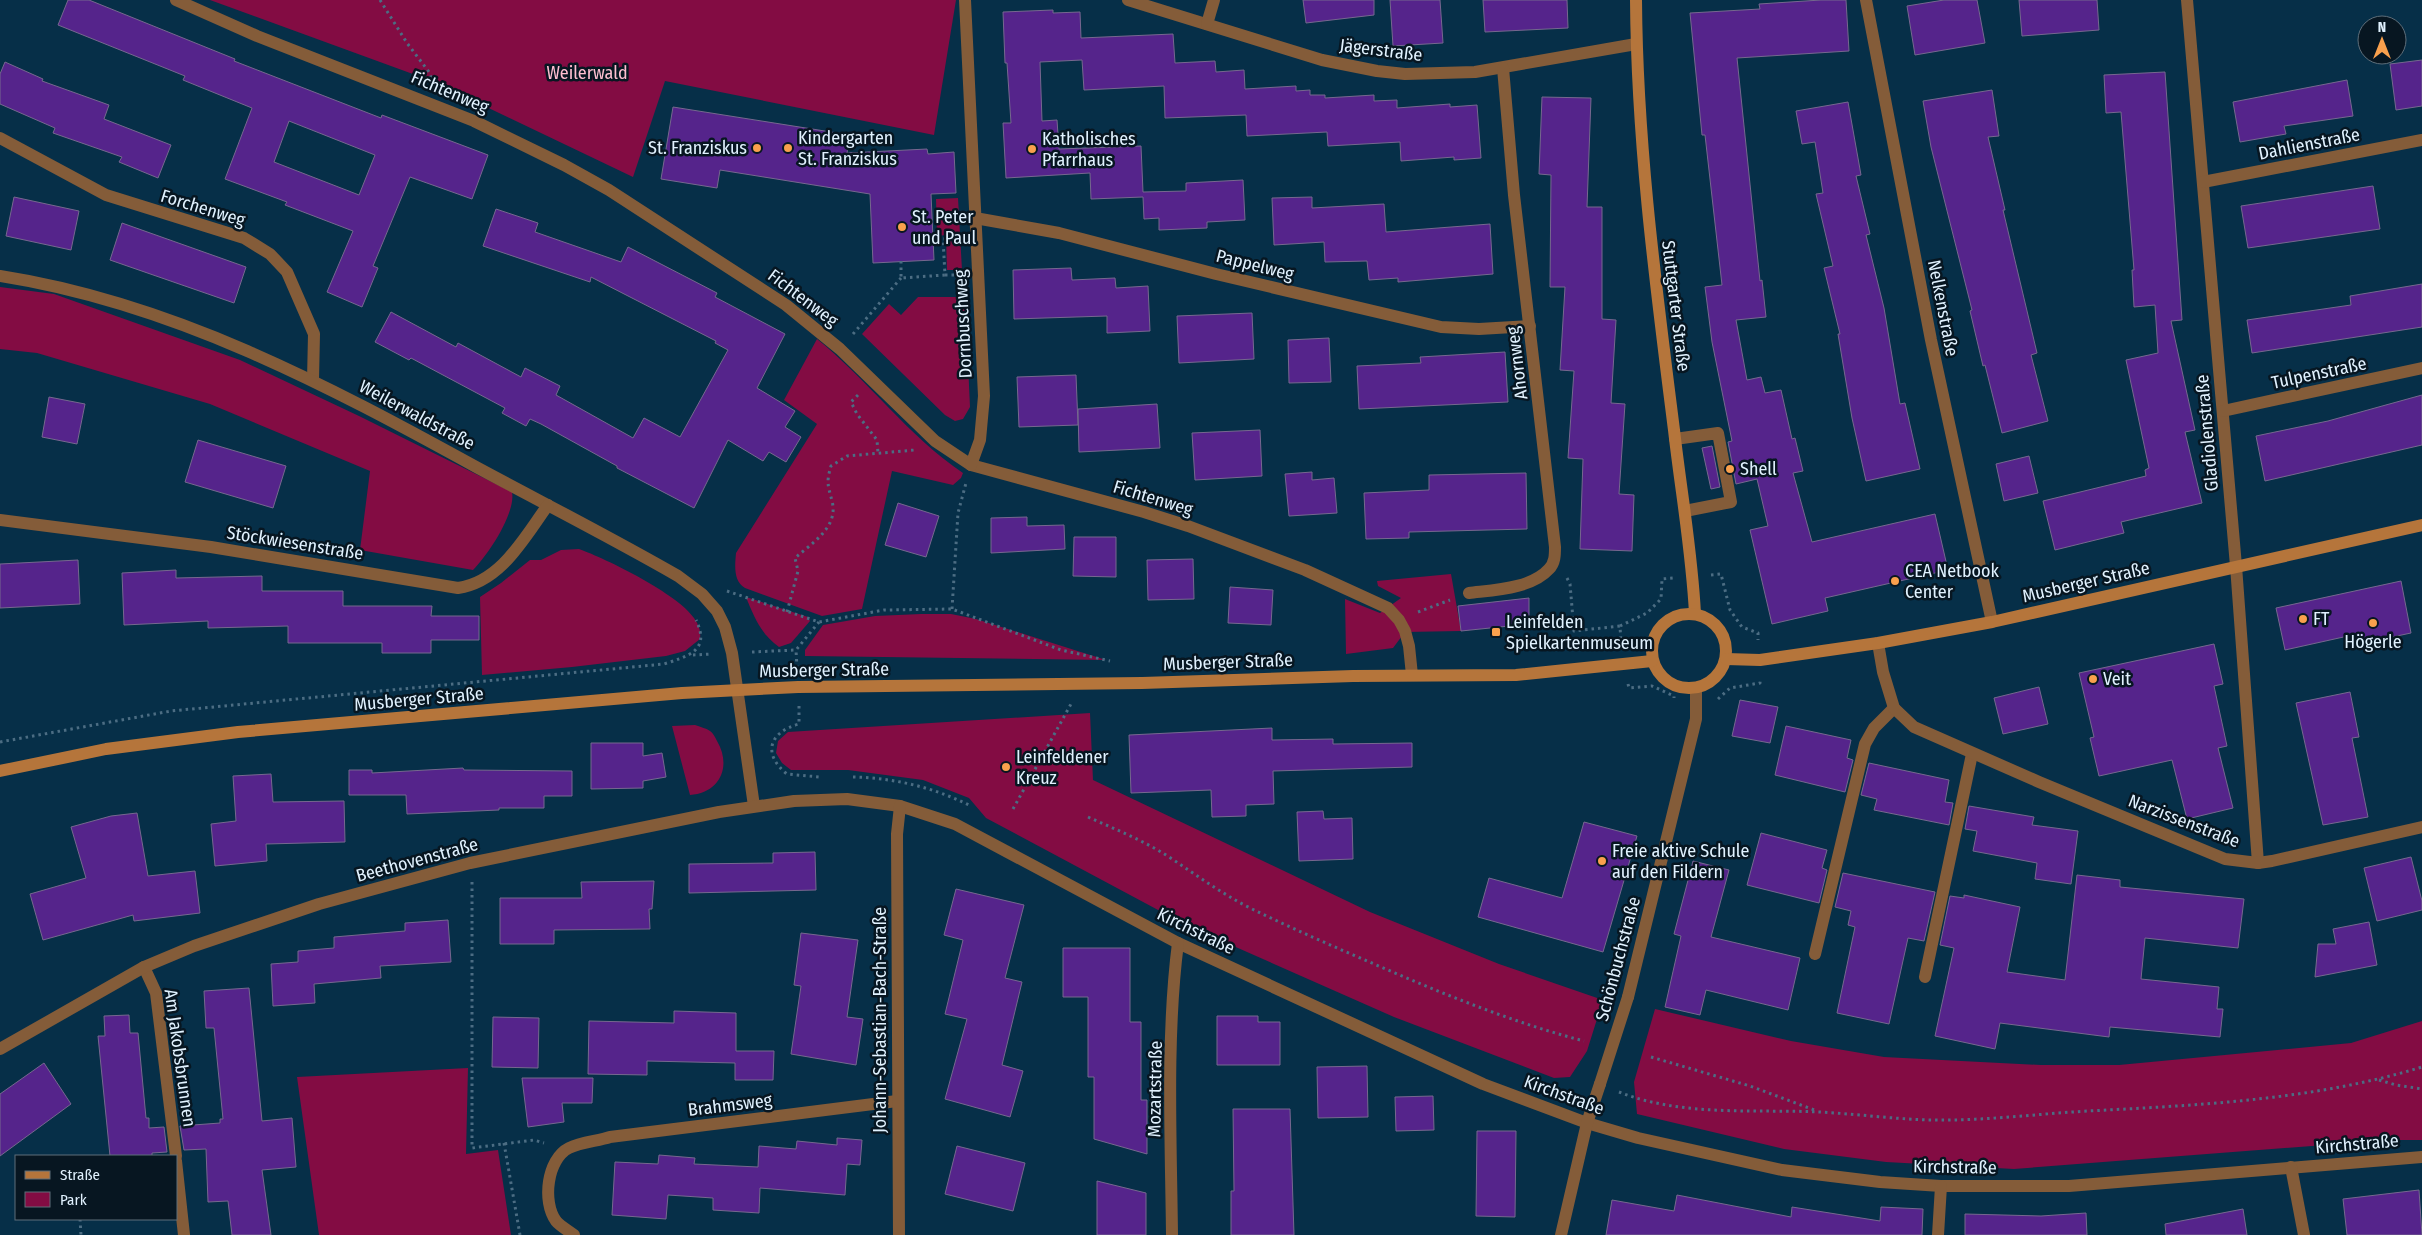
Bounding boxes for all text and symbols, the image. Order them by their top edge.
north arrow [2357,15,2407,65]
text: N [2378,19,2386,36]
street label: Jägerstraße [1338,34,1424,66]
park label: Weilerwald [546,62,628,84]
street label: Fichtenweg [408,66,493,118]
street label: Dahlienstraße [2256,123,2362,165]
place label: Kindergarten St. Franziskus [798,127,897,170]
place label: Katholisches Pfarrhaus [1042,128,1136,171]
place label: St. Franziskus [648,137,747,159]
marker: St. Franziskus [751,142,763,154]
marker: Kindergarten St. Franziskus [782,142,794,154]
marker: Katholisches Pfarrhaus [1026,143,1038,155]
street label: Forchenweg [158,185,248,231]
place label: St. Peter und Paul [912,206,976,249]
marker: St. Peter und Paul [896,221,908,233]
street label: Stuttgarter Straße [1657,239,1695,373]
street label: Pappelweg [1214,245,1297,285]
street label: Nelkenstraße [1923,258,1963,358]
street label: Fichtenweg [764,264,843,332]
street label: Dornbuschweg [949,269,977,379]
street label: Ahornweg [1502,325,1532,401]
street label: Tulpenstraße [2270,352,2369,394]
street label: Gladiolenstraße [2191,374,2223,492]
street label: Weilerwaldstraße [355,375,479,455]
place label: Shell [1740,458,1777,480]
marker: Shell [1724,463,1736,475]
street label: Fichtenweg [1110,475,1196,521]
street label: Stöckwiesenstraße [225,521,365,565]
street label: Musberger Straße [2020,557,2152,607]
place label: CEA Netbook Center [1905,560,1999,603]
marker: CEA Netbook Center [1889,575,1901,587]
place label: FT [2313,608,2330,630]
place label: Leinfelden Spielkartenmuseum [1506,611,1653,654]
marker: FT [2297,613,2309,625]
marker: Högerle [2367,617,2379,629]
marker: Leinfelden Spielkartenmuseum [1490,626,1502,638]
place label: Högerle [2344,631,2402,653]
street label: Musberger Straße [1163,649,1293,675]
street label: Musberger Straße [759,658,889,682]
place label: Veit [2103,668,2131,690]
marker: Veit [2087,673,2099,685]
street label: Musberger Straße [353,682,485,716]
place label: Leinfeldener Kreuz [1016,746,1109,789]
marker: Leinfeldener Kreuz [1000,761,1012,773]
street label: Narzissenstraße [2125,790,2243,852]
street label: Beethovenstraße [354,833,480,887]
place label: Freie aktive Schule auf den Fildern [1612,840,1749,883]
marker: Freie aktive Schule auf den Fildern [1596,855,1608,867]
street label: Schönbuchstraße [1591,894,1645,1024]
street label: Kirchstraße [1154,903,1239,959]
street label: Johann-Sebastian-Bach-Straße [869,907,891,1133]
street label: Am Jakobsbrunnen [159,988,201,1128]
street label: Mozartstraße [1143,1040,1167,1138]
street label: Kirchstraße [1521,1070,1607,1120]
street label: Brahmsweg [687,1089,774,1121]
street label: Kirchstraße [2314,1129,2400,1159]
legend [15,1155,178,1220]
street label: Kirchstraße [1913,1155,1997,1179]
text: Straße [60,1166,100,1184]
text: Park [60,1191,87,1209]

